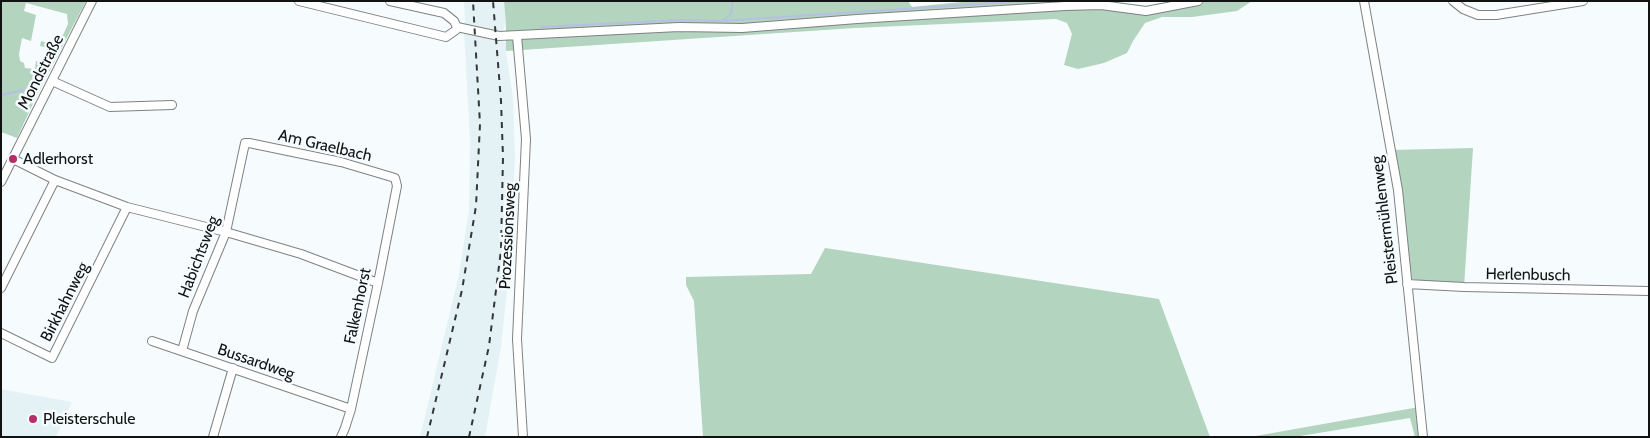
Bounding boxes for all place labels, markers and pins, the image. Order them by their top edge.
place label: Adlerhorst [23,149,93,169]
marker: Adlerhorst [7,153,19,165]
place label: Pleisterschule [43,409,135,429]
marker: Pleisterschule [27,413,39,425]

